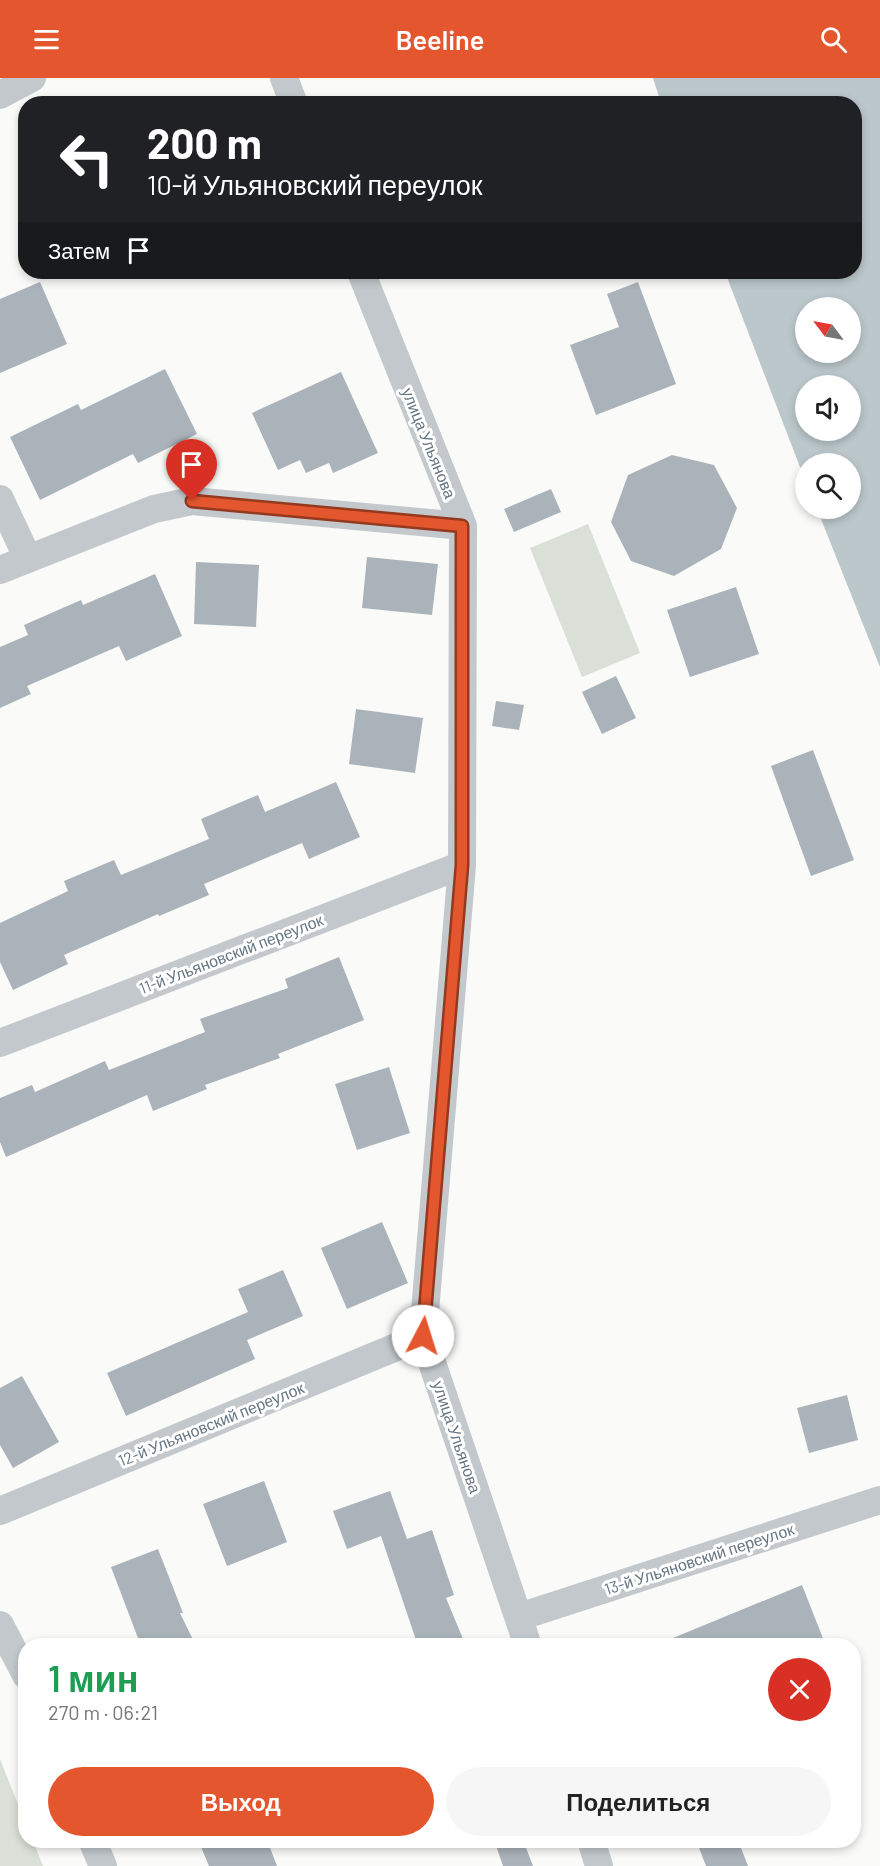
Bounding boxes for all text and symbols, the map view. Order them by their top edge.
icon: menu [30,23,63,56]
text: Beeline [396,23,484,55]
icon: search [817,23,850,56]
text: 200 m [147,117,262,167]
icon: left [48,120,126,198]
text: 10-й Ульяновский переулок [147,168,483,200]
icon: arrive [122,234,155,267]
text: Затем [48,237,110,263]
north arrow [795,297,861,363]
map controls [795,297,861,519]
button: sound [795,375,861,441]
street label: улица Ульянова [399,385,460,501]
pin [166,439,217,501]
icon: arrive [175,448,208,481]
button: search [795,453,861,519]
street label: 11-й Ульяновский переулок [136,909,326,997]
position arrow [391,1304,455,1368]
street label: 12-й Ульяновский переулок [115,1377,307,1470]
street label: улица Ульянова [429,1378,486,1496]
street label: 13-й Ульяновский переулок [602,1519,797,1598]
text: 1 мин [48,1656,138,1699]
button: close [768,1658,831,1721]
text: 270 m · 06:21 [48,1700,158,1724]
button: Выход [48,1767,434,1836]
button: Поделиться [446,1767,831,1836]

